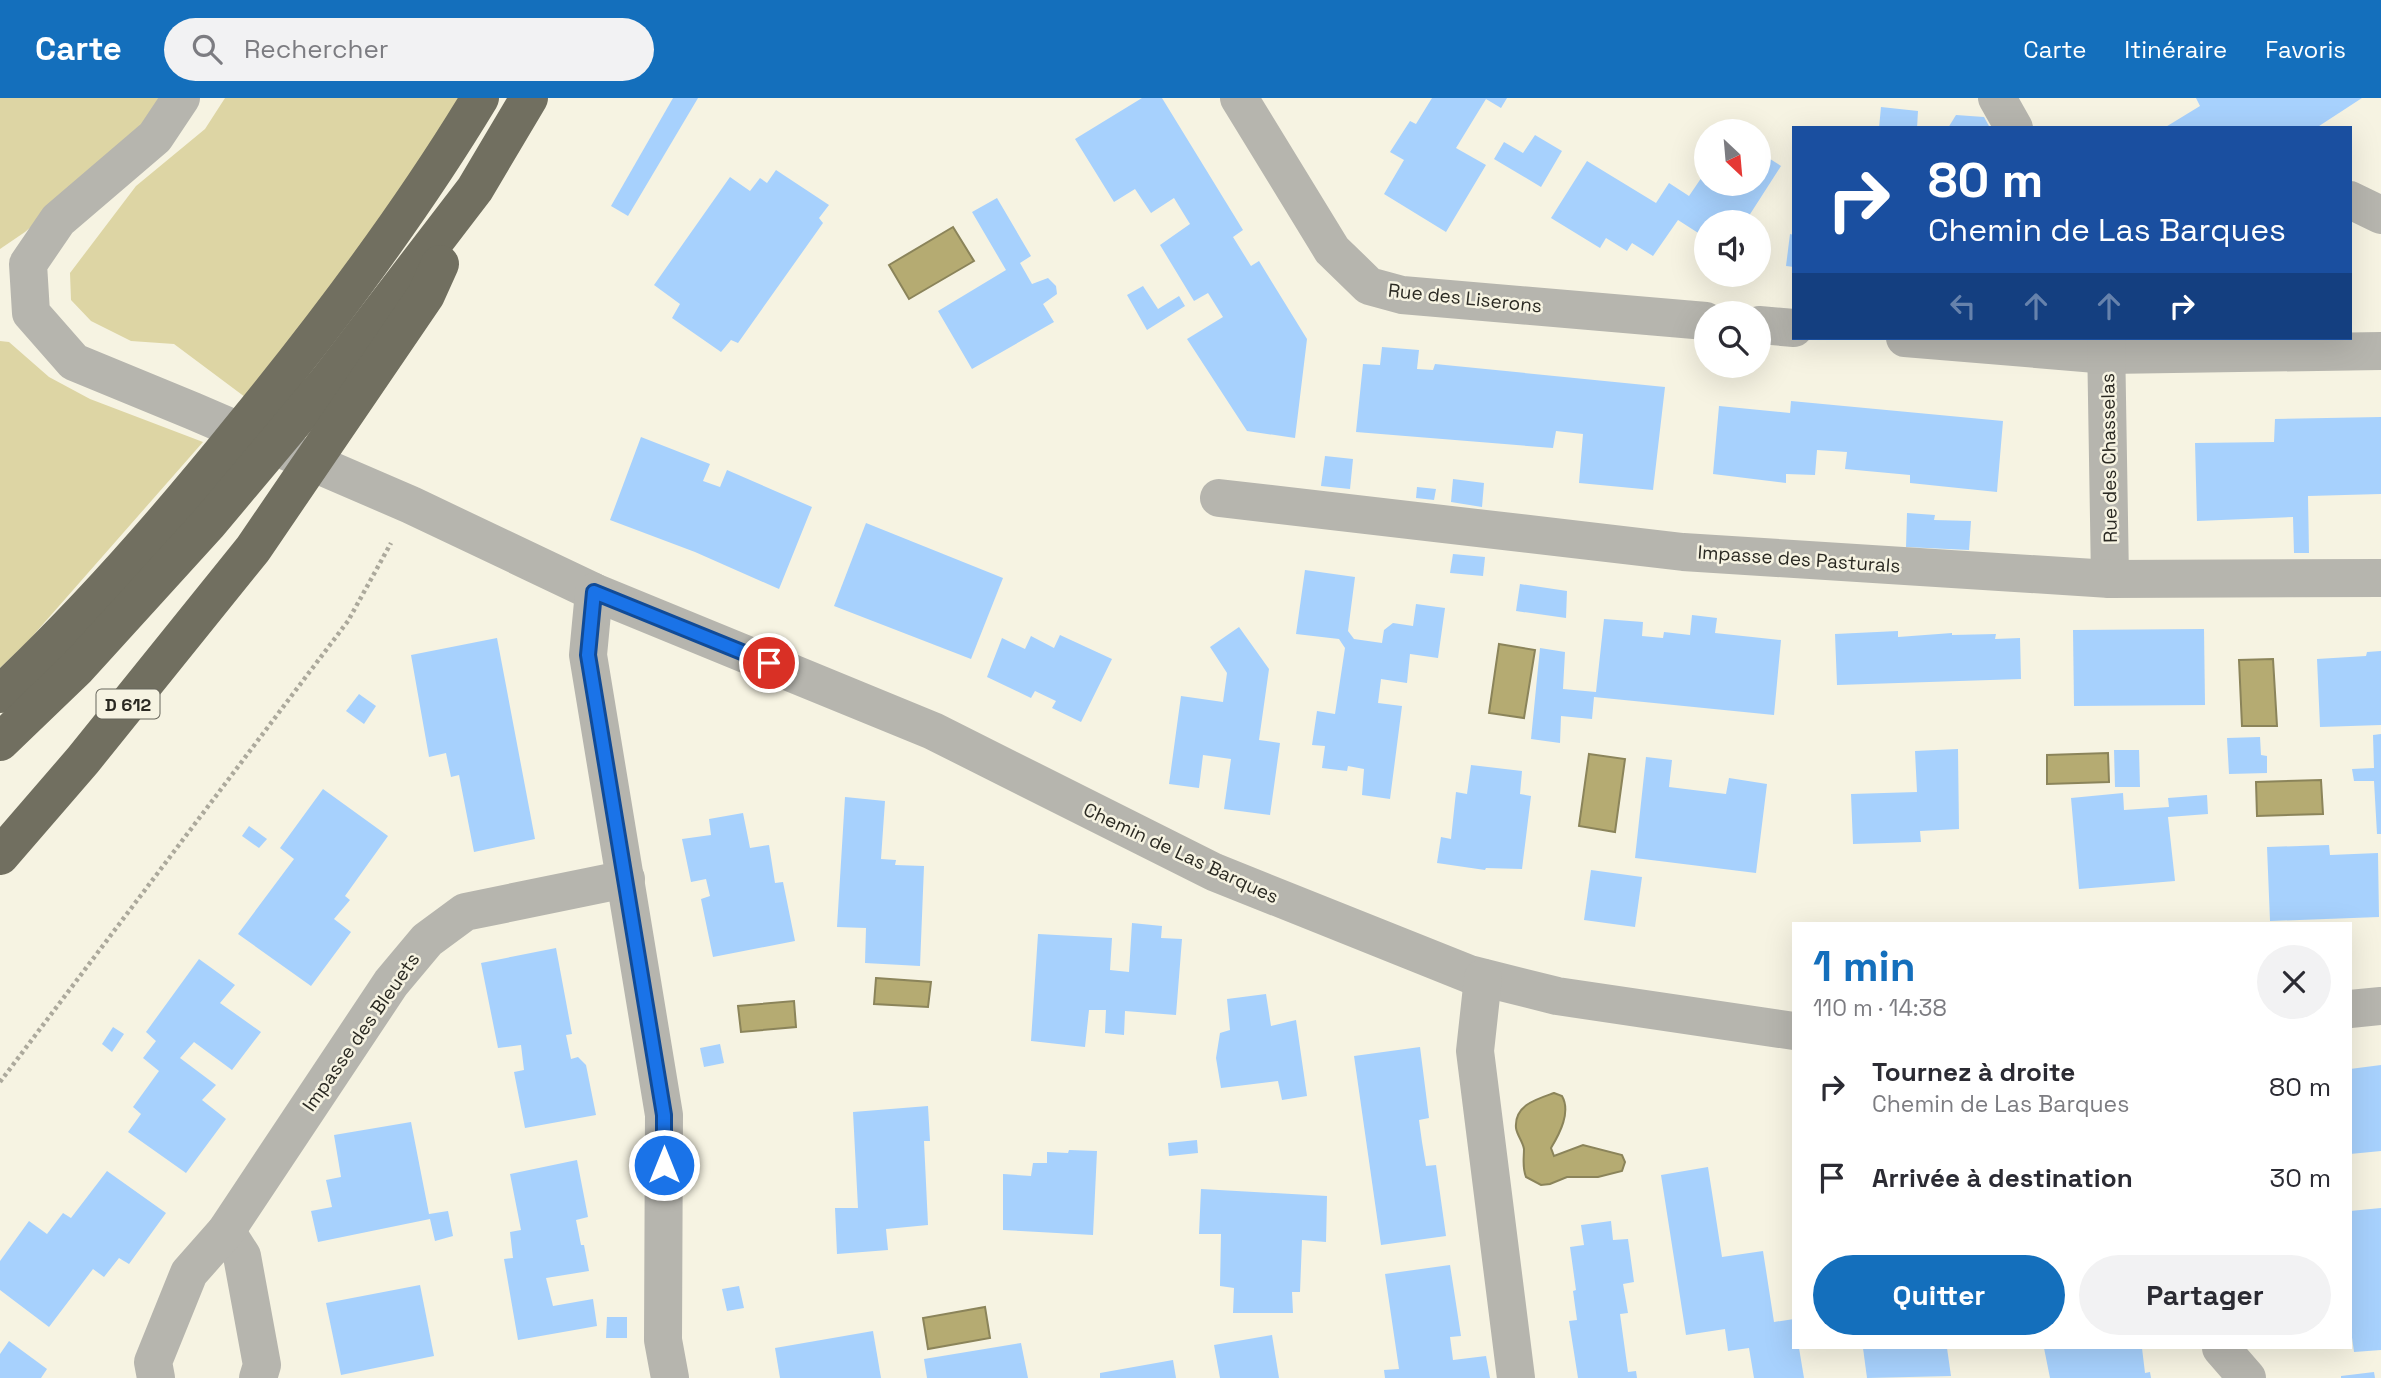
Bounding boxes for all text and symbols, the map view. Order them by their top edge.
search box [164,18,654,81]
text: Carte [35,28,122,70]
icon: search [188,30,226,68]
text: Rechercher [244,32,389,66]
text: Carte [2023,34,2086,65]
text: Itinéraire [2124,34,2227,65]
text: Favoris [2265,34,2346,65]
north arrow [1694,119,1771,196]
map controls [1694,119,1771,378]
text: 80 m [1928,149,2043,211]
icon: right [1813,154,1904,245]
button: sound [1694,210,1771,287]
text: Chemin de Las Barques [1928,210,2286,250]
street label: Rue des Liserons [1387,277,1543,319]
icon: left [1944,287,1982,325]
icon: ahead [2017,287,2055,325]
icon: ahead [2090,287,2128,325]
icon: right [2163,287,2201,325]
button: search [1694,301,1771,378]
street label: Rue des Chasselas [2095,373,2123,543]
street label: Impasse des Pasturals [1697,539,1901,579]
pin [739,633,799,693]
icon: arrive [750,644,788,682]
road number: D 612 [96,690,160,718]
street label: Chemin de Las Barques [1079,797,1283,909]
text: 1 min [1813,940,1916,993]
button: close [2257,945,2331,1019]
street label: Impasse des Bleuets [297,948,425,1116]
text: 110 m · 14:38 [1813,993,1947,1023]
text: Tournez à droite [1872,1055,2075,1089]
icon: right [1813,1068,1851,1106]
text: 80 m [2269,1070,2331,1104]
text: Chemin de Las Barques [1872,1089,2129,1119]
position arrow [627,1128,701,1202]
icon: arrive [1813,1159,1851,1197]
text: Arrivée à destination [1872,1161,2133,1195]
text: 30 m [2270,1161,2331,1195]
button: Quitter [1813,1255,2065,1335]
button: Partager [2079,1255,2331,1335]

